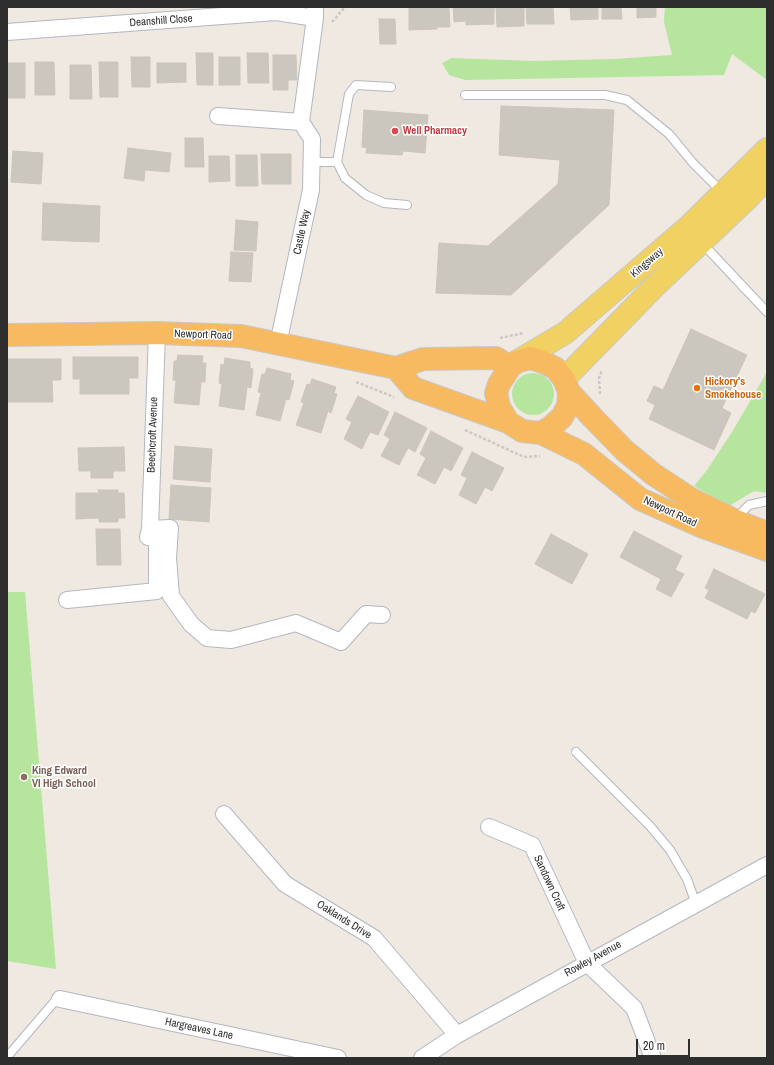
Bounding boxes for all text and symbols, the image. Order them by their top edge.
street label: Deanshill Close [129,12,193,30]
place label: Well Pharmacy [403,124,467,138]
marker: Well Pharmacy [390,126,400,136]
street label: Castle Way [291,208,313,256]
street label: Kingsway [628,245,666,281]
street label: Newport Road [174,327,232,343]
place label: Hickory's Smokehouse [705,375,761,401]
marker: Hickory's Smokehouse [692,383,702,393]
street label: Beechcroft Avenue [145,397,161,473]
street label: Newport Road [641,494,699,530]
place label: King Edward VI High School [32,764,96,790]
marker: King Edward VI High School [19,772,29,782]
street label: Sandown Croft [530,853,568,913]
street label: Oaklands Drive [314,898,374,942]
street label: Rowley Avenue [562,938,624,980]
street label: Hargreaves Lane [164,1015,234,1043]
scale bar [638,1031,692,1057]
text: 20 m [643,1038,665,1054]

